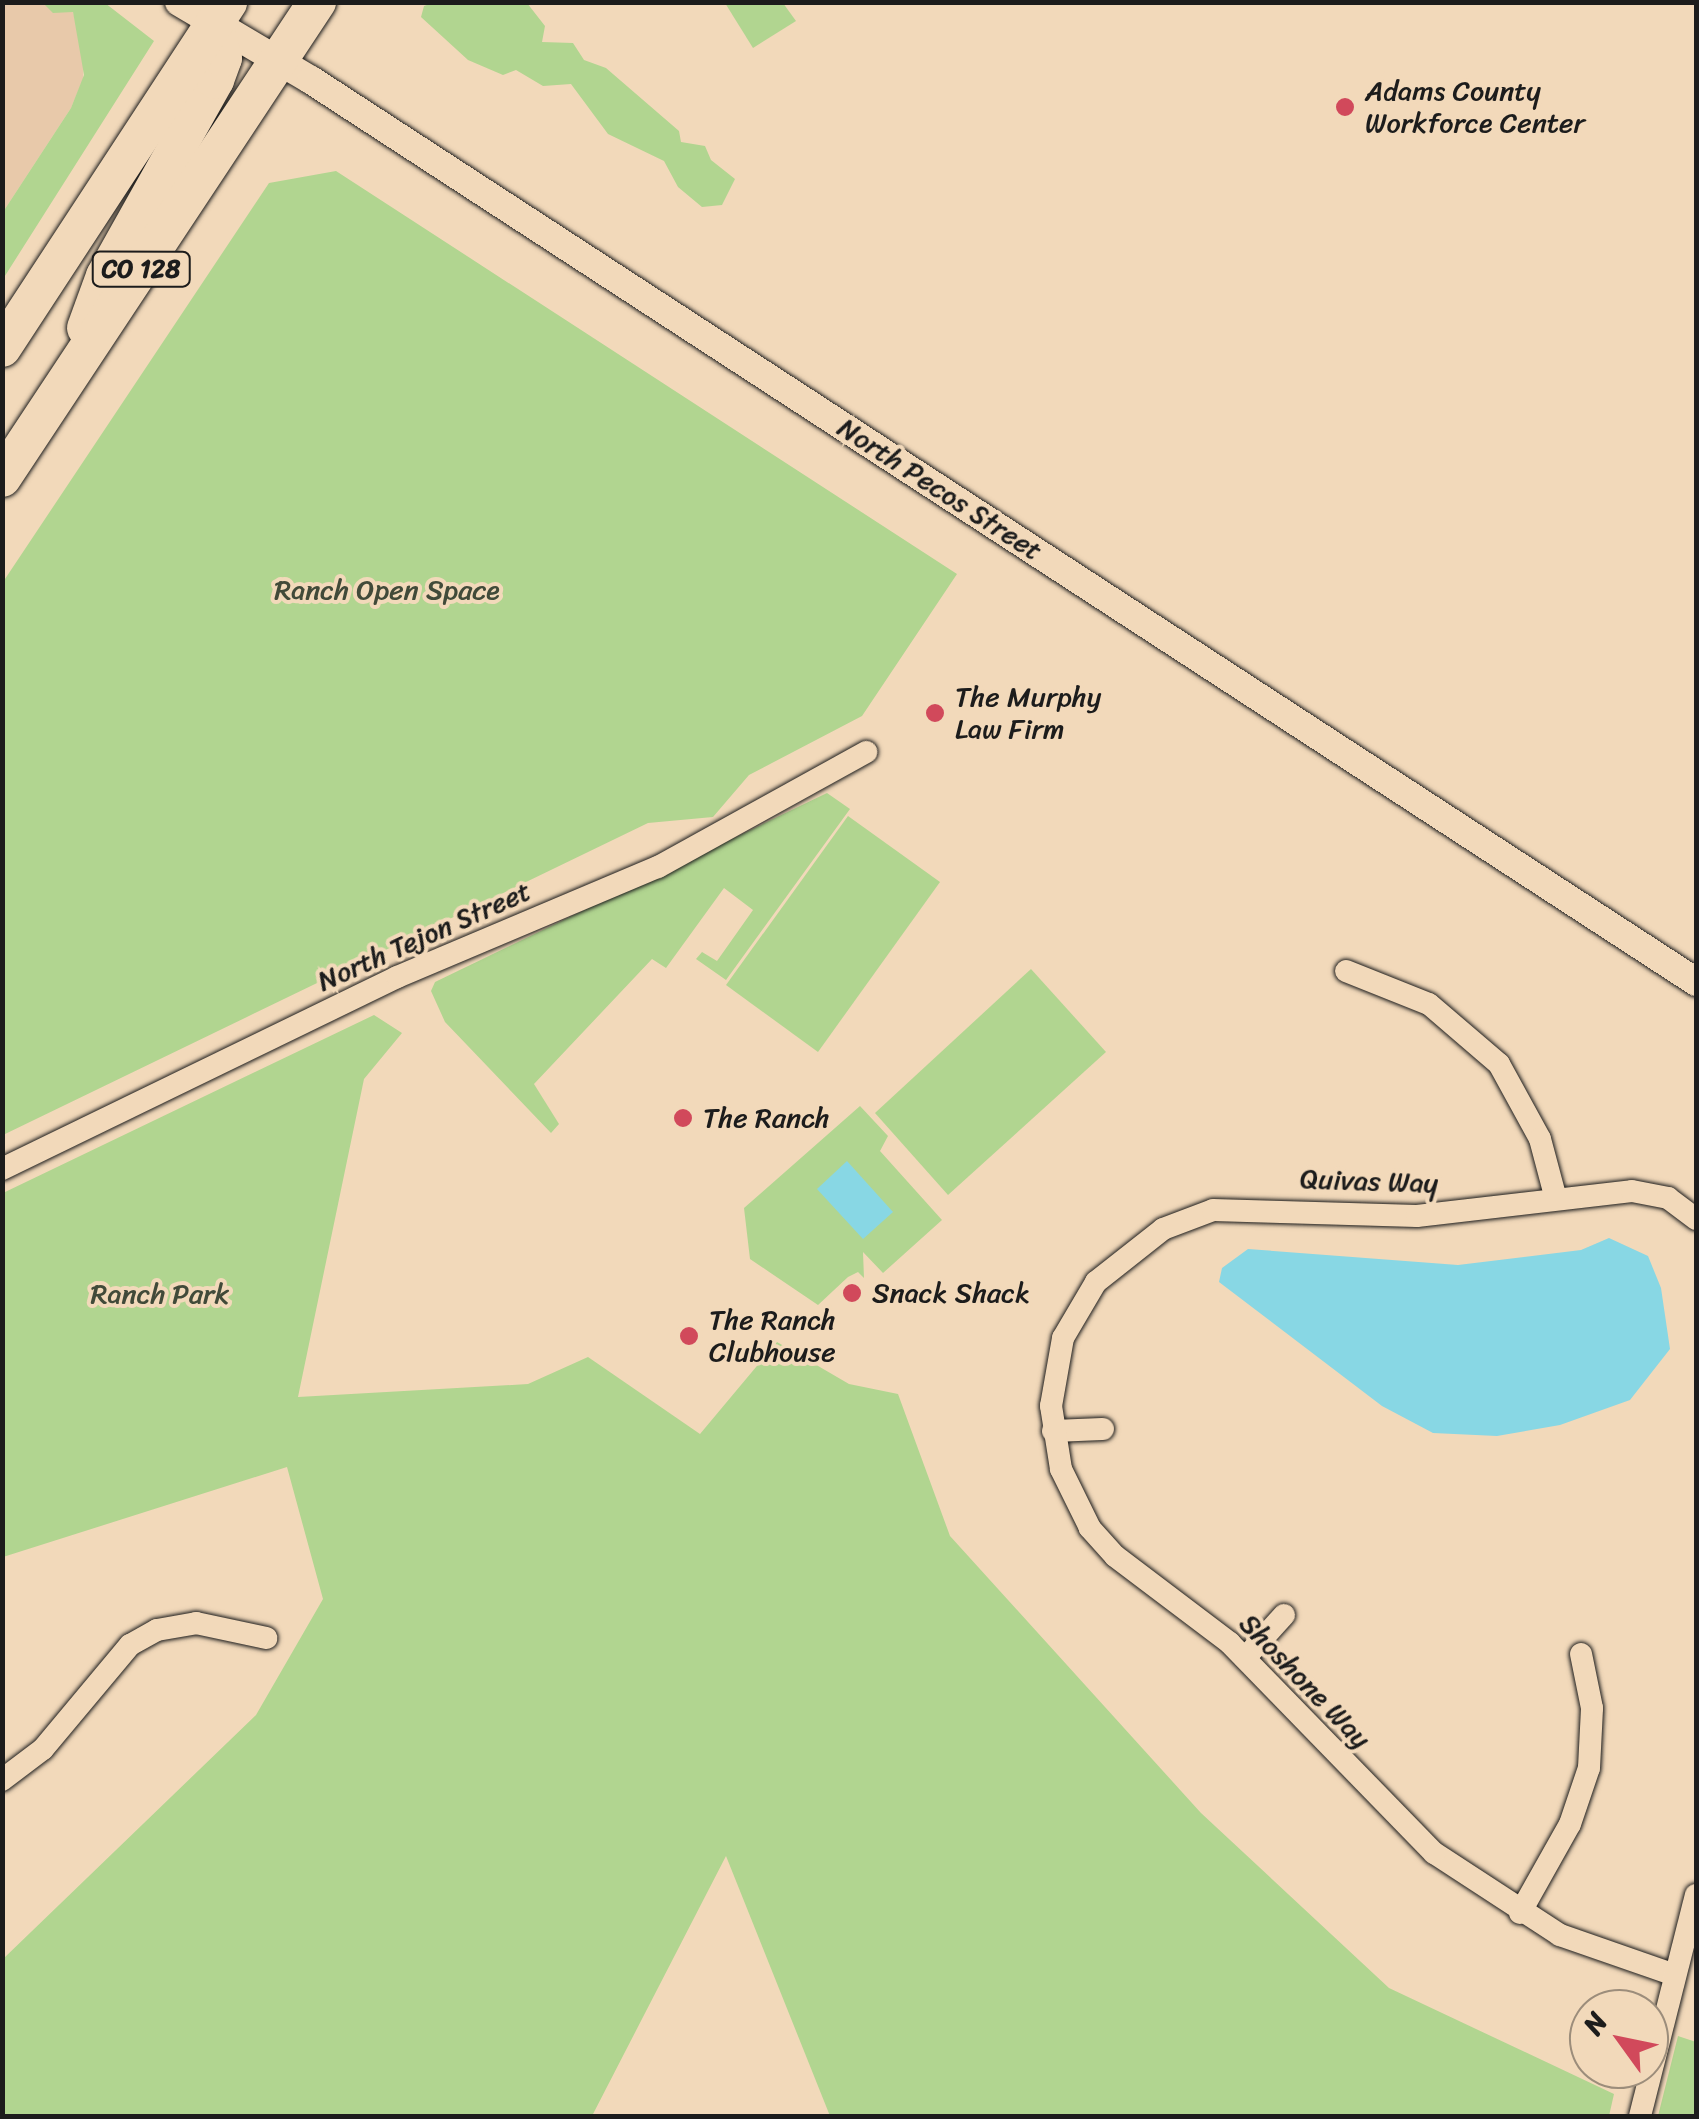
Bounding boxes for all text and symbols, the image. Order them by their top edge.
place label: Adams County Workforce Center [1365,74,1585,140]
marker: Adams County Workforce Center [1334,96,1356,118]
road number: CO 128 [91,249,191,289]
street label: North Pecos Street [830,409,1050,569]
park label: Ranch Open Space [274,573,500,607]
place label: The Murphy Law Firm [955,680,1100,746]
marker: The Murphy Law Firm [924,702,946,724]
street label: North Tejon Street [310,873,538,999]
place label: The Ranch [703,1101,830,1135]
marker: The Ranch [672,1107,694,1129]
street label: Quivas Way [1299,1162,1439,1200]
place label: Snack Shack [872,1276,1030,1310]
park label: Ranch Park [90,1277,230,1311]
marker: Snack Shack [841,1282,863,1304]
place label: The Ranch Clubhouse [709,1303,836,1369]
marker: The Ranch Clubhouse [678,1325,700,1347]
street label: Shoshone Way [1232,1607,1378,1755]
north arrow [1569,1989,1669,2089]
text: N [1569,2002,1621,2045]

